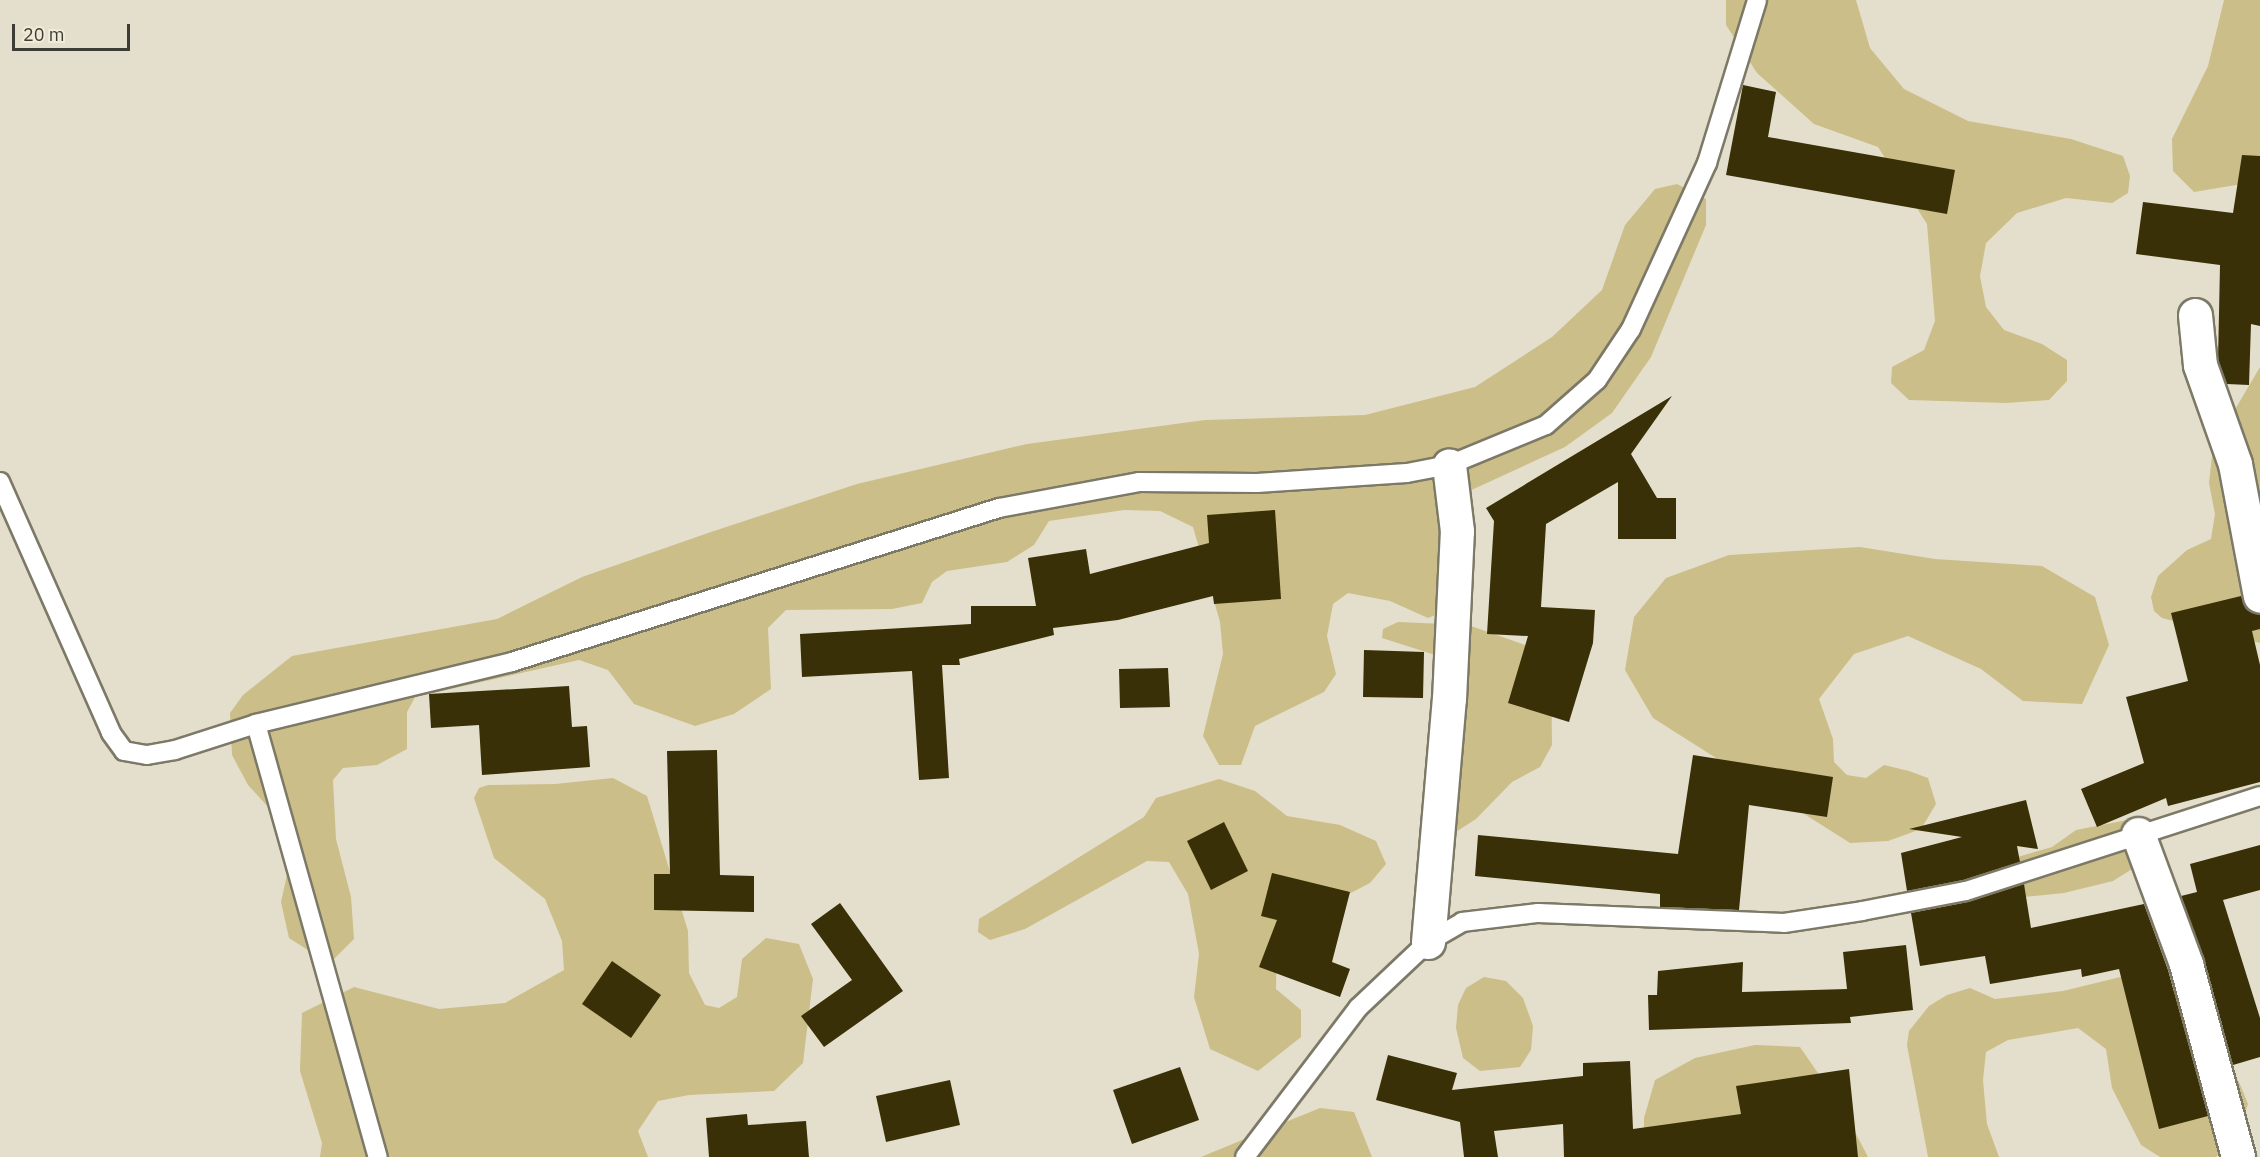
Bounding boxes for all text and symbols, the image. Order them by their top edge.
scale bar [15,12,134,50]
text: 20 m [23,23,65,46]

